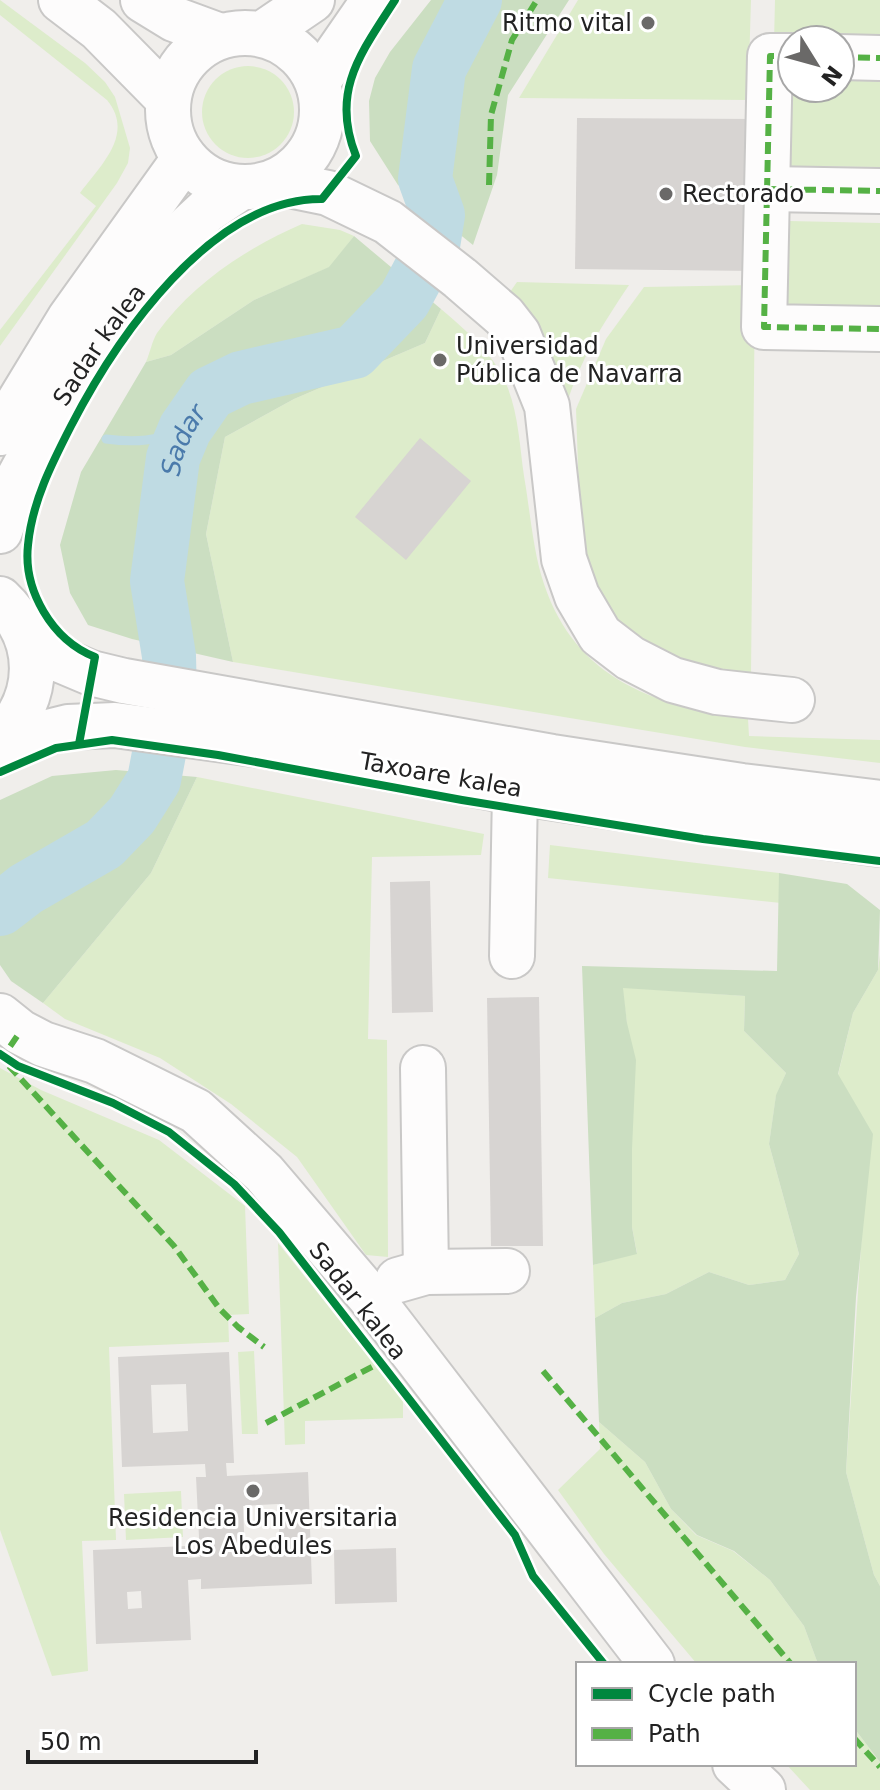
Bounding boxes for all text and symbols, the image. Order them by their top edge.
place label: Ritmo vital [502,9,632,37]
marker: Ritmo vital [639,14,657,32]
north arrow [776,24,856,104]
text: N [816,61,847,91]
place label: Rectorado [682,180,804,208]
marker: Rectorado [657,185,675,203]
street label: Sadar kalea [47,279,151,411]
place label: Universidad Pública de Navarra [456,332,683,388]
marker: Universidad Pública de Navarra [431,351,449,369]
water label: Sadar [156,397,214,478]
street label: Taxoare kalea [357,747,524,803]
street label: Sadar kalea [303,1237,413,1365]
marker: Residencia Universitaria Los Abedules [244,1482,262,1500]
place label: Residencia Universitaria Los Abedules [108,1504,398,1560]
legend [576,1662,856,1766]
text: Cycle path [648,1680,776,1708]
scale bar [28,1714,256,1764]
text: Path [648,1720,701,1748]
text: 50 m [40,1728,102,1756]

